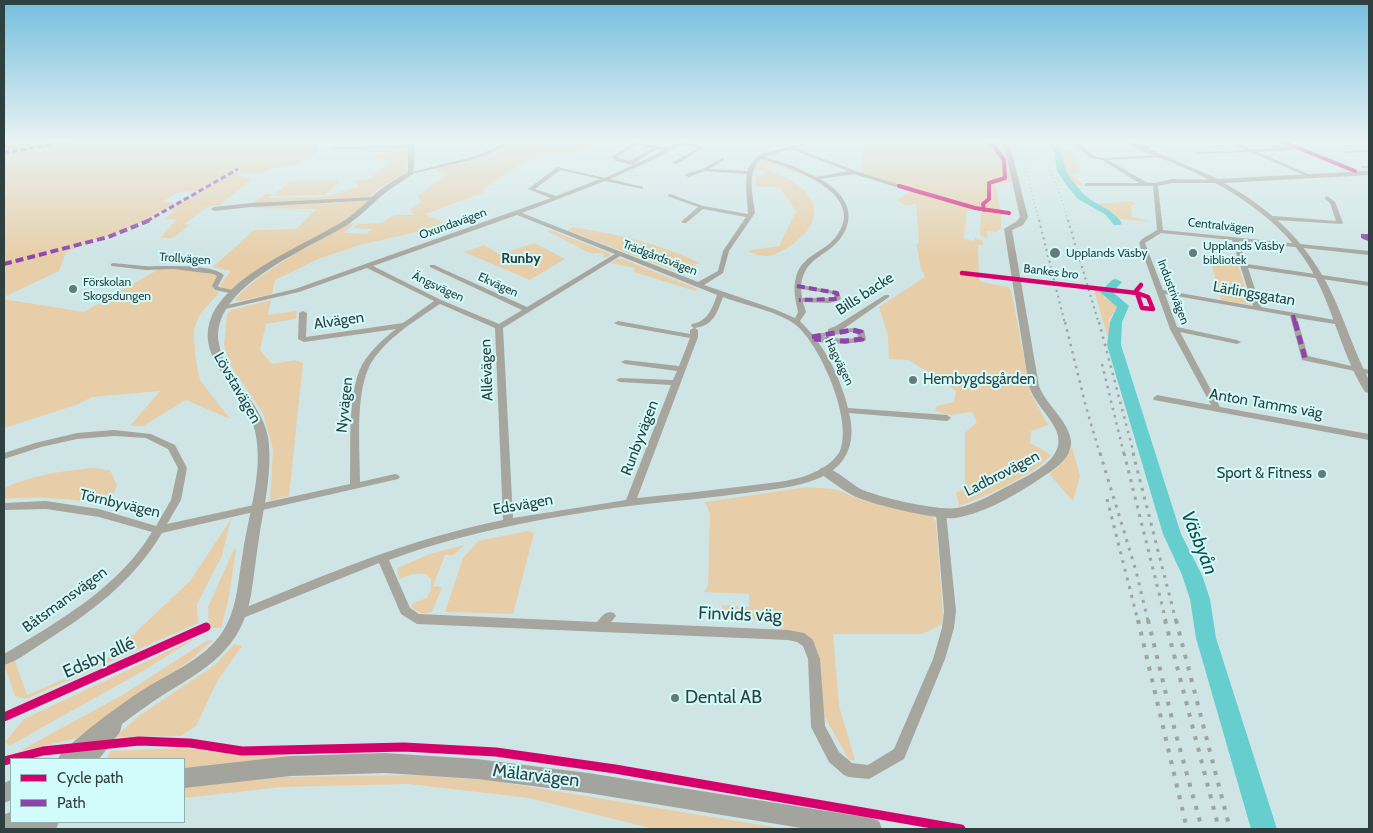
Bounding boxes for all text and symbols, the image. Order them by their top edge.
street label: Oxundavägen [417,205,489,243]
street label: Centralvägen [1187,215,1255,237]
street label: Trädgårdsvägen [621,237,699,279]
place label: Upplands Väsby bibliotek [1203,239,1285,267]
marker: Upplands Väsby [1048,246,1062,260]
place label: Upplands Väsby [1066,246,1148,260]
marker: Upplands Väsby bibliotek [1187,247,1199,259]
street label: Trollvägen [159,250,211,268]
district label: Runby [501,251,541,267]
street label: Industrivägen [1154,258,1192,326]
street label: Bankes bro [1023,261,1079,283]
street label: Ängsvägen [410,269,466,305]
street label: Bills backe [833,269,897,319]
street label: Ekvägen [476,270,520,300]
place label: Förskolan Skogsdungen [83,275,151,303]
street label: Lärlingsgatan [1211,278,1297,310]
marker: Förskolan Skogsdungen [67,283,79,295]
street label: Alvägen [313,309,365,333]
street label: Hagvägen [821,336,857,388]
street label: Allévägen [477,339,497,401]
street label: Lövstavägen [209,349,265,427]
place label: Hembygdsgården [923,371,1035,389]
marker: Hembygdsgården [907,374,919,386]
street label: Nyvägen [333,376,357,434]
street label: Anton Tamms väg [1208,385,1324,423]
street label: Runbyvägen [617,398,663,478]
street label: Ladbrovägen [961,447,1043,501]
place label: Sport & Fitness [1217,465,1312,483]
marker: Sport & Fitness [1316,468,1328,480]
street label: Törnbyvägen [78,486,162,522]
street label: Edsvägen [492,491,554,519]
water label: Väsbyån [1176,508,1222,578]
street label: Båtsmansvägen [19,563,111,637]
street label: Finvids väg [698,603,782,627]
street label: Edsby allé [60,633,138,683]
place label: Dental AB [685,687,762,709]
marker: Dental AB [669,692,681,704]
legend [10,758,185,823]
street label: Mälarvägen [491,760,581,792]
text: Cycle path [57,769,123,787]
text: Path [57,794,86,812]

